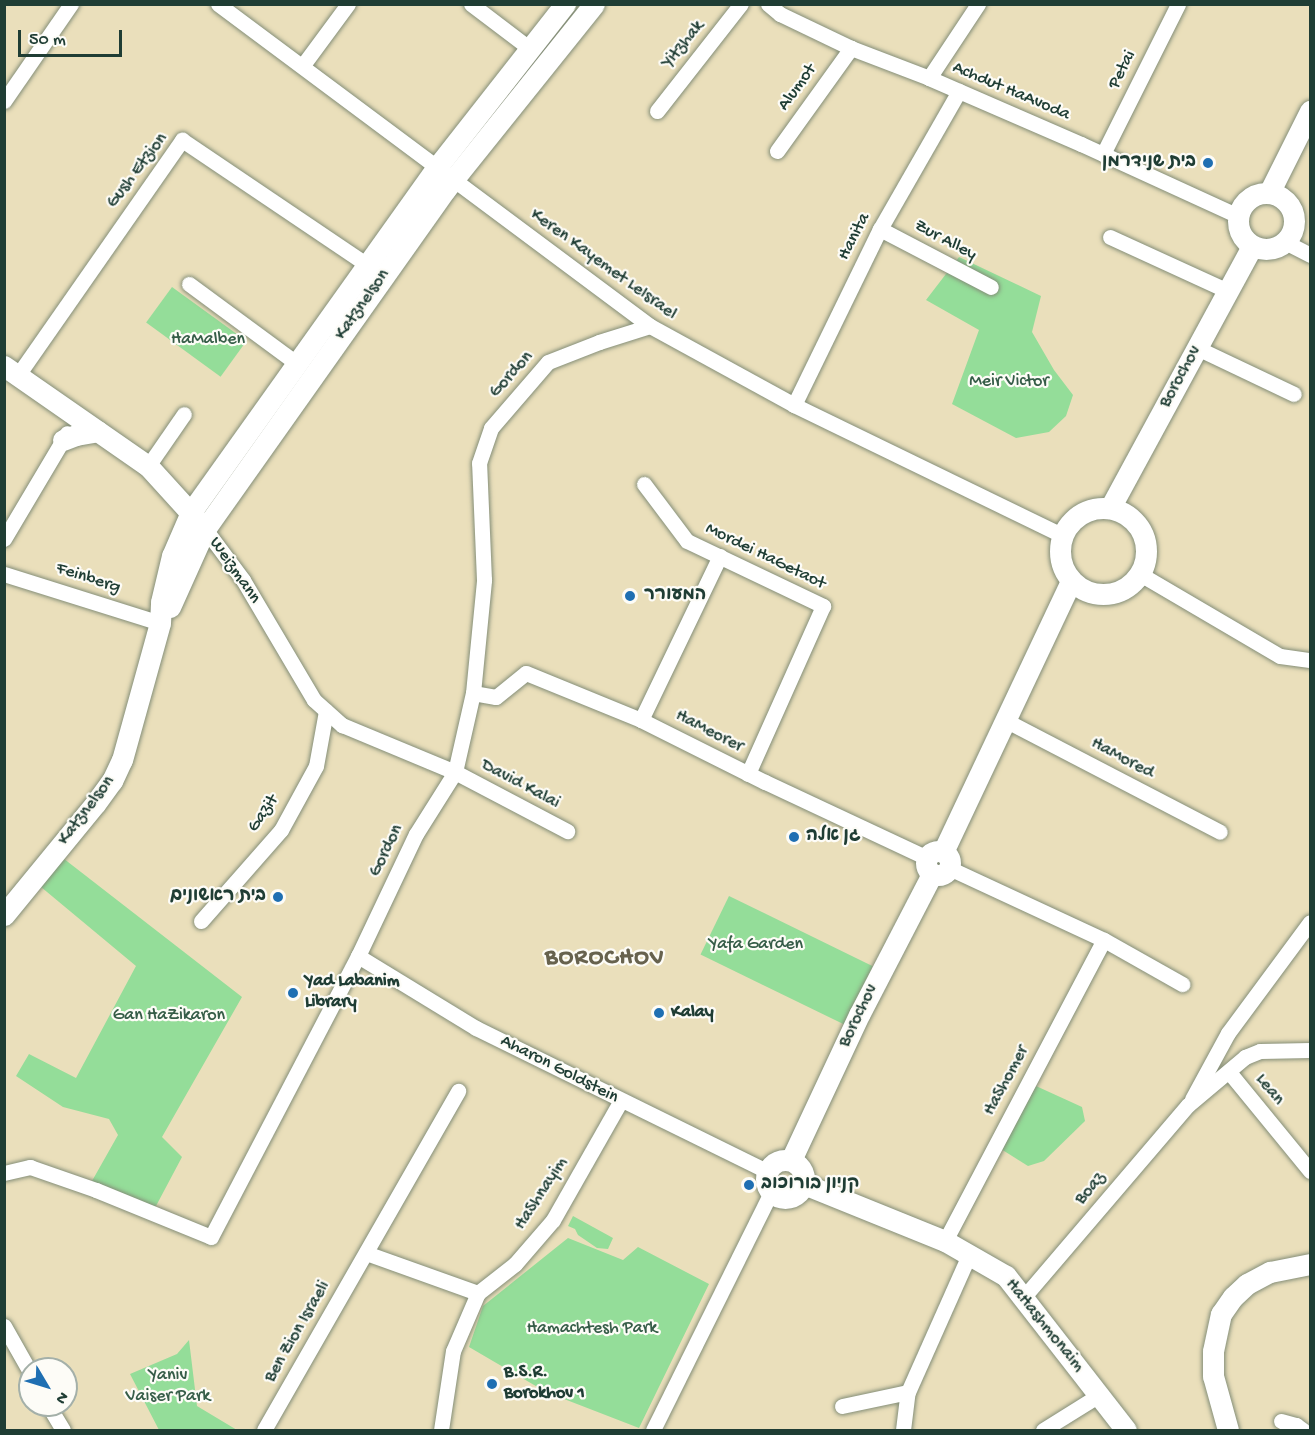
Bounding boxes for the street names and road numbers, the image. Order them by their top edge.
street label: Yitzhak [658,17,710,73]
street label: Petai [1104,47,1142,93]
street label: Achdut HaAvoda [949,57,1073,127]
street label: Alumot [774,60,822,116]
street label: Gush Etzion [103,129,173,213]
street label: Keren Kayemet LeIsrael [526,205,680,325]
street label: Hanita [834,210,876,264]
street label: Zur Alley [910,216,980,266]
street label: Katznelson [331,265,395,345]
street label: Borochov [1155,342,1207,412]
street label: Gordon [485,347,539,403]
street label: Mordei HaGetaot [701,519,829,595]
street label: Weizmann [203,534,265,608]
street label: Feinberg [53,558,123,600]
street label: HaMeorer [671,706,747,758]
street label: HaMored [1087,733,1157,785]
street label: David Kalai [477,755,563,815]
street label: Katznelson [54,772,120,850]
street label: Gazit [244,791,284,837]
street label: Gordon [365,821,409,881]
street label: Borochov [835,981,883,1051]
street label: Aharon Goldstein [496,1031,622,1109]
street label: HaShomer [980,1042,1034,1120]
street label: Lean [1250,1070,1288,1110]
street label: HaShnayim [511,1154,573,1234]
street label: Boaz [1071,1168,1111,1210]
street label: HaHashmonaim [1000,1275,1088,1377]
street label: Ben Zion Israeli [260,1277,336,1387]

